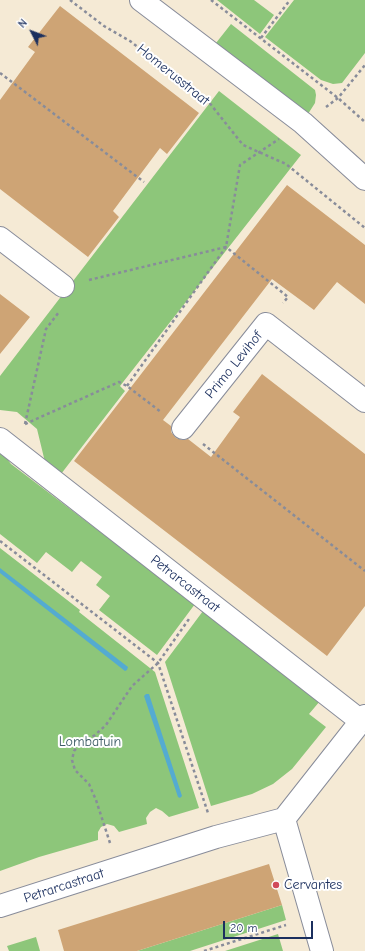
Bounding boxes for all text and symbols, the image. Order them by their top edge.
north arrow [12,12,52,52]
text: N [15,17,30,31]
street label: Homerusstraat [133,41,213,109]
street label: Primo Levihof [202,328,266,402]
street label: Petrarcastraat [147,552,223,616]
park label: Lombatuin [59,734,121,750]
street label: Petrarcastraat [22,865,106,907]
place label: Cervantes [284,877,342,893]
marker: Cervantes [271,880,281,890]
scale bar [225,913,315,939]
text: 20 m [230,921,258,935]

